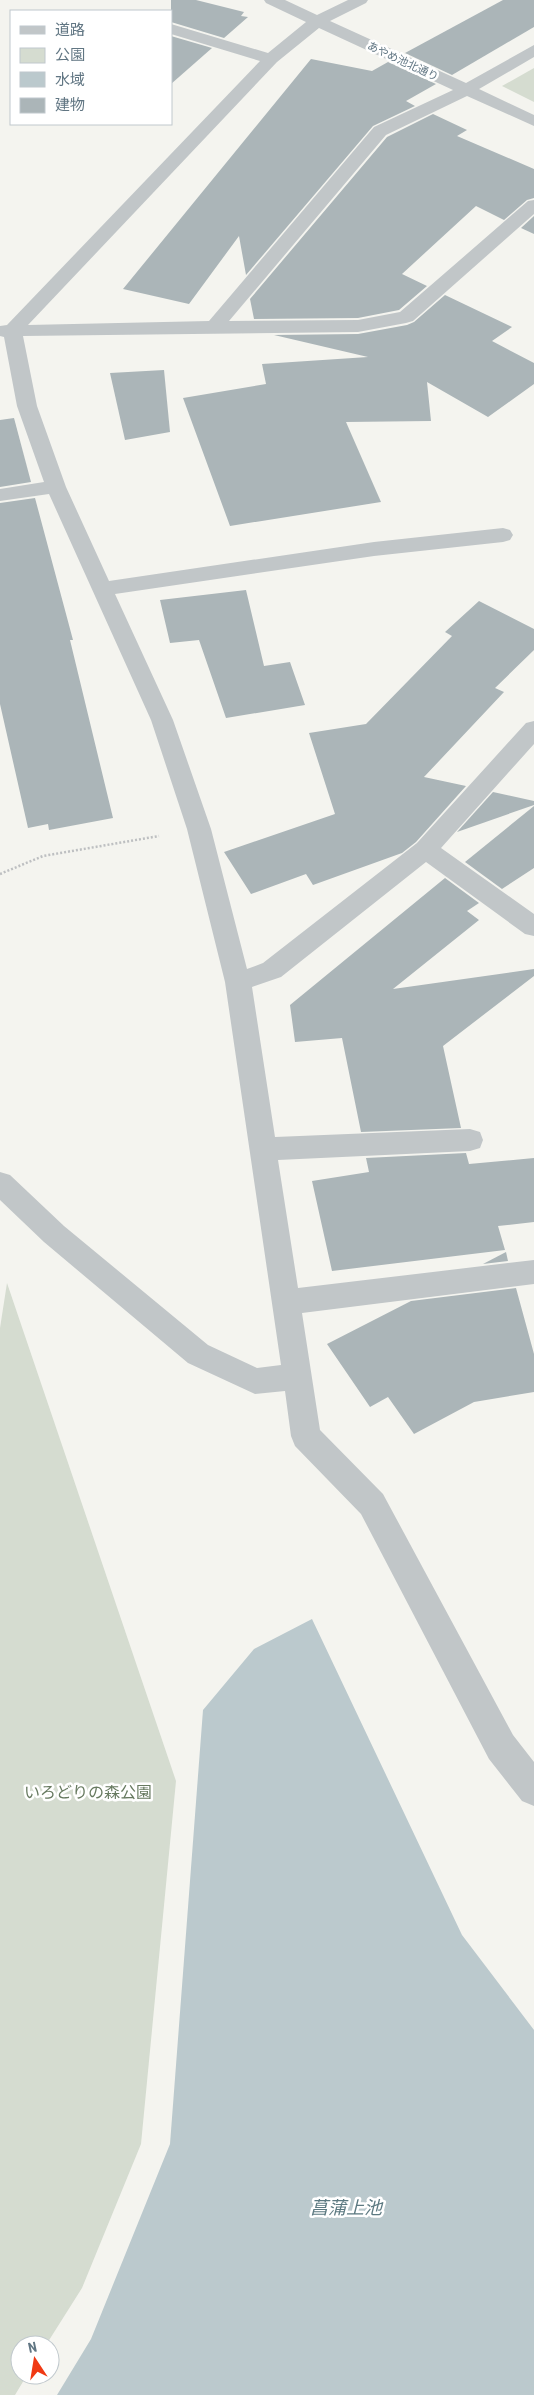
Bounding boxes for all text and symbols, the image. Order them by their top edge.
legend [10,10,172,125]
text: 道路 [55,21,85,39]
street label: あやめ池北通り [365,39,440,84]
text: 公園 [55,46,85,64]
text: 水域 [55,71,85,89]
text: 建物 [55,96,85,114]
park label: いろどりの森公園 [24,1783,152,1802]
water label: 菖蒲上池 [310,2197,384,2218]
north arrow [10,2335,60,2385]
text: N [26,2339,38,2356]

